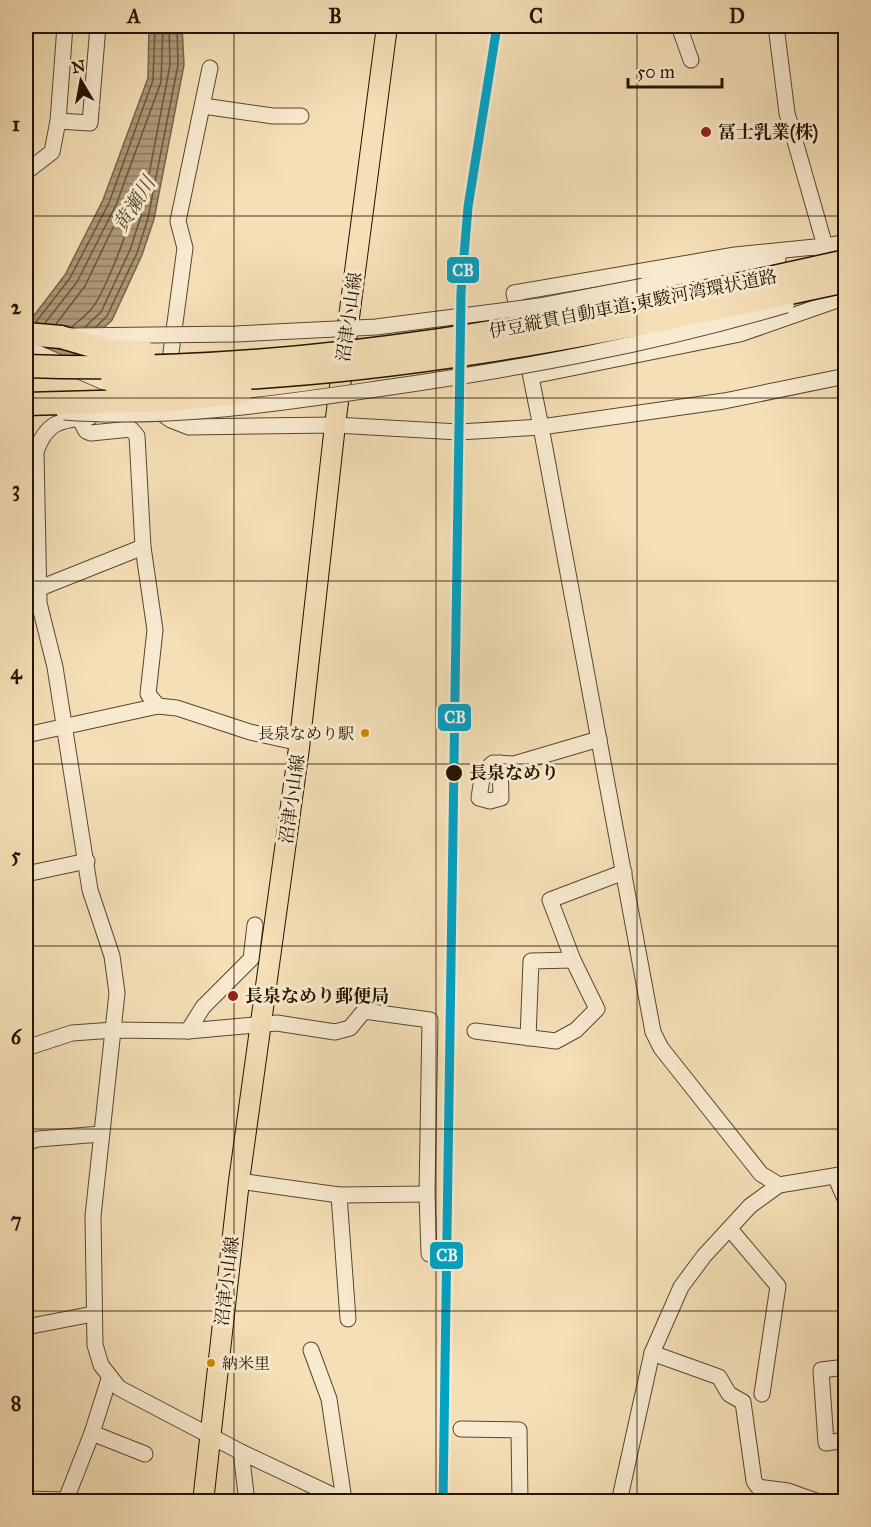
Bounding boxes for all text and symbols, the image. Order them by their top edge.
text: A [125,4,141,28]
text: B [328,4,342,28]
text: C [529,4,543,28]
text: D [729,4,745,28]
north arrow [51,51,111,111]
scale bar [628,51,722,89]
text: N [70,56,87,77]
text: 50 m [637,61,675,83]
text: 1 [12,112,20,136]
place label: 冨士乳業(株) [718,121,818,144]
marker: 冨士乳業(株) [699,125,713,139]
water label: 黄瀬川 [108,171,161,236]
line badge: CB [446,256,480,284]
text: CB [452,261,474,280]
street label: 伊豆縦貫自動車道;東駿河湾環状道路 [487,265,779,343]
street label: 沼津小山線 [332,271,366,363]
text: 2 [11,295,22,319]
text: 3 [12,477,20,502]
text: 4 [10,660,22,685]
line badge: CB [437,703,472,732]
text: CB [444,708,466,727]
place label: 長泉なめり駅 [258,724,354,743]
marker: 長泉なめり駅 [359,727,371,739]
street label: 沼津小山線 [275,753,309,845]
place label: 長泉なめり [469,762,559,784]
marker: 長泉なめり [444,763,464,783]
text: 5 [11,843,21,867]
place label: 長泉なめり郵便局 [245,985,389,1007]
marker: 長泉なめり郵便局 [226,989,240,1003]
text: 6 [11,1025,23,1049]
text: 7 [11,1208,22,1232]
street label: 沼津小山線 [211,1235,243,1327]
line badge: CB [429,1241,464,1270]
text: CB [436,1246,458,1265]
place label: 納米里 [222,1354,270,1373]
marker: 納米里 [205,1357,217,1369]
text: 8 [11,1391,21,1415]

